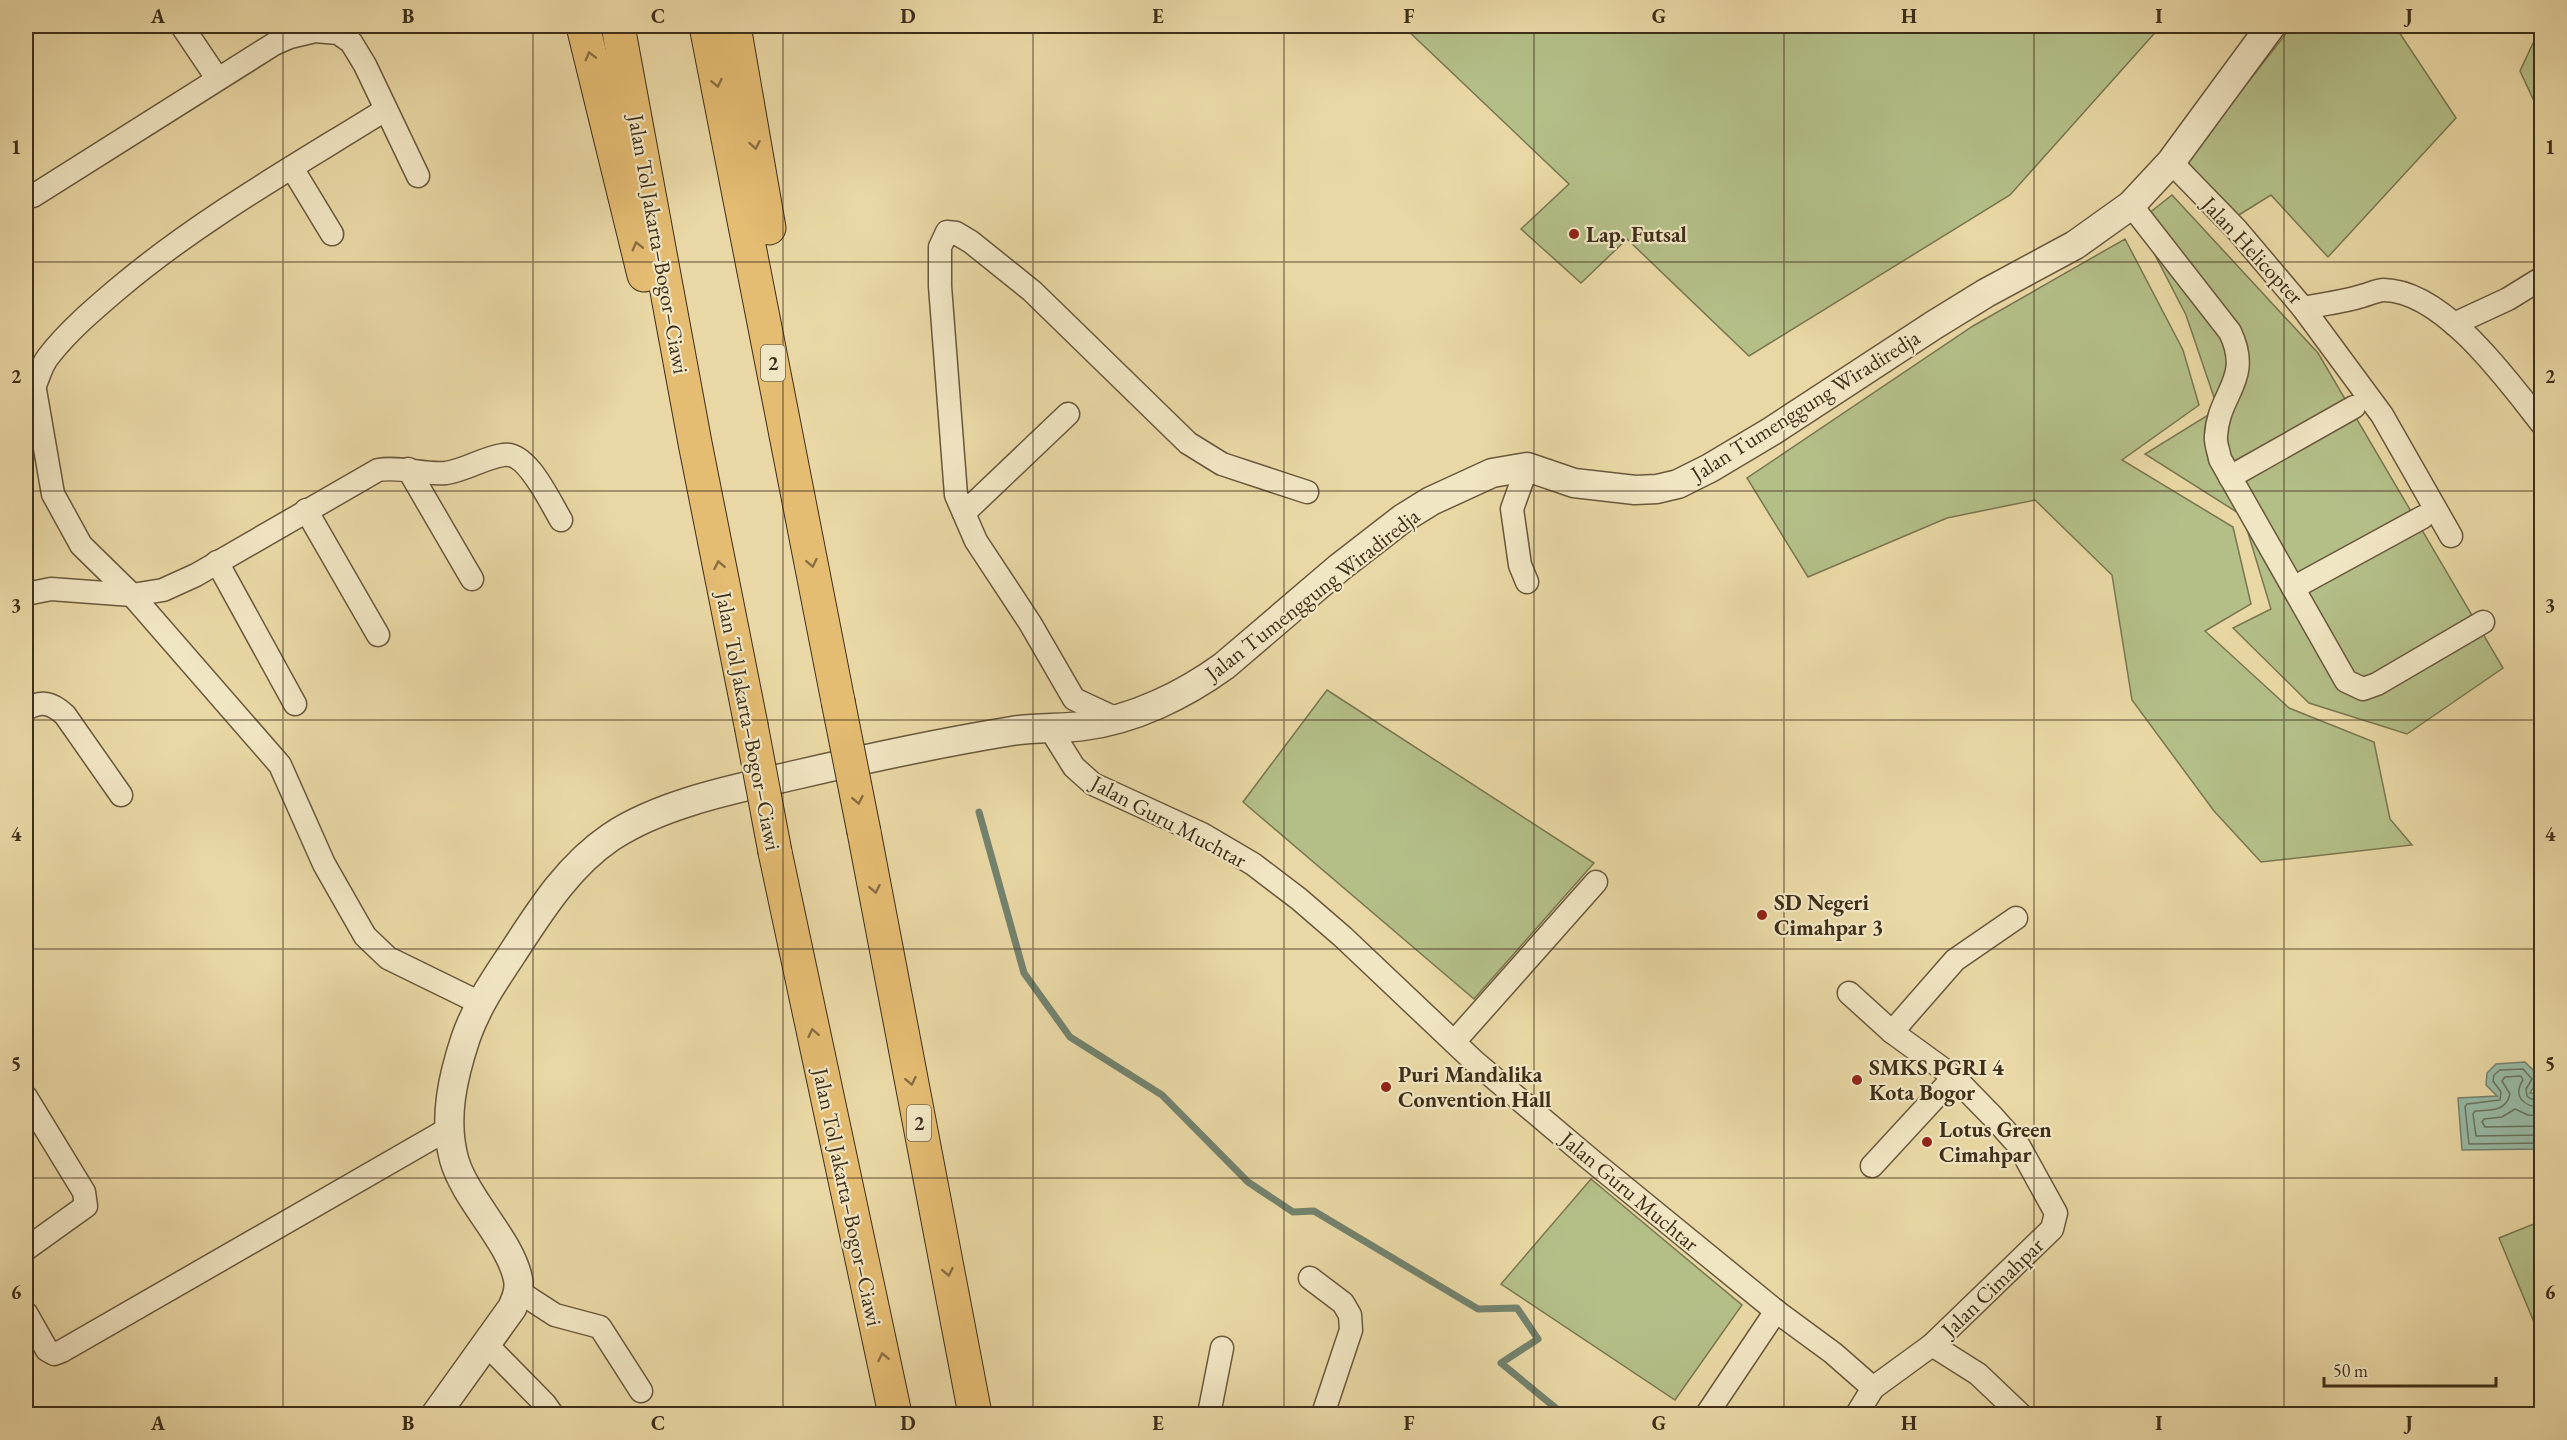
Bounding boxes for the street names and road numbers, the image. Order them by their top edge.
street label: Jalan Tol Jakarta–Bogor–Ciawi [621,110,696,376]
street label: Jalan Helicopter [2194,189,2310,311]
street label: Jalan Tumenggung Wiradiredja [1684,323,1925,489]
road number: 2 [761,345,785,381]
street label: Jalan Tumenggung Wiradiredja [1198,501,1426,689]
street label: Jalan Tol Jakarta–Bogor–Ciawi [709,587,788,853]
street label: Jalan Guru Muchtar [1084,767,1252,875]
street label: Jalan Tol Jakarta–Bogor–Ciawi [806,1063,889,1329]
road number: 2 [907,1105,931,1141]
street label: Jalan Guru Muchtar [1553,1124,1705,1258]
street label: Jalan Cimahpar [1933,1231,2050,1345]

